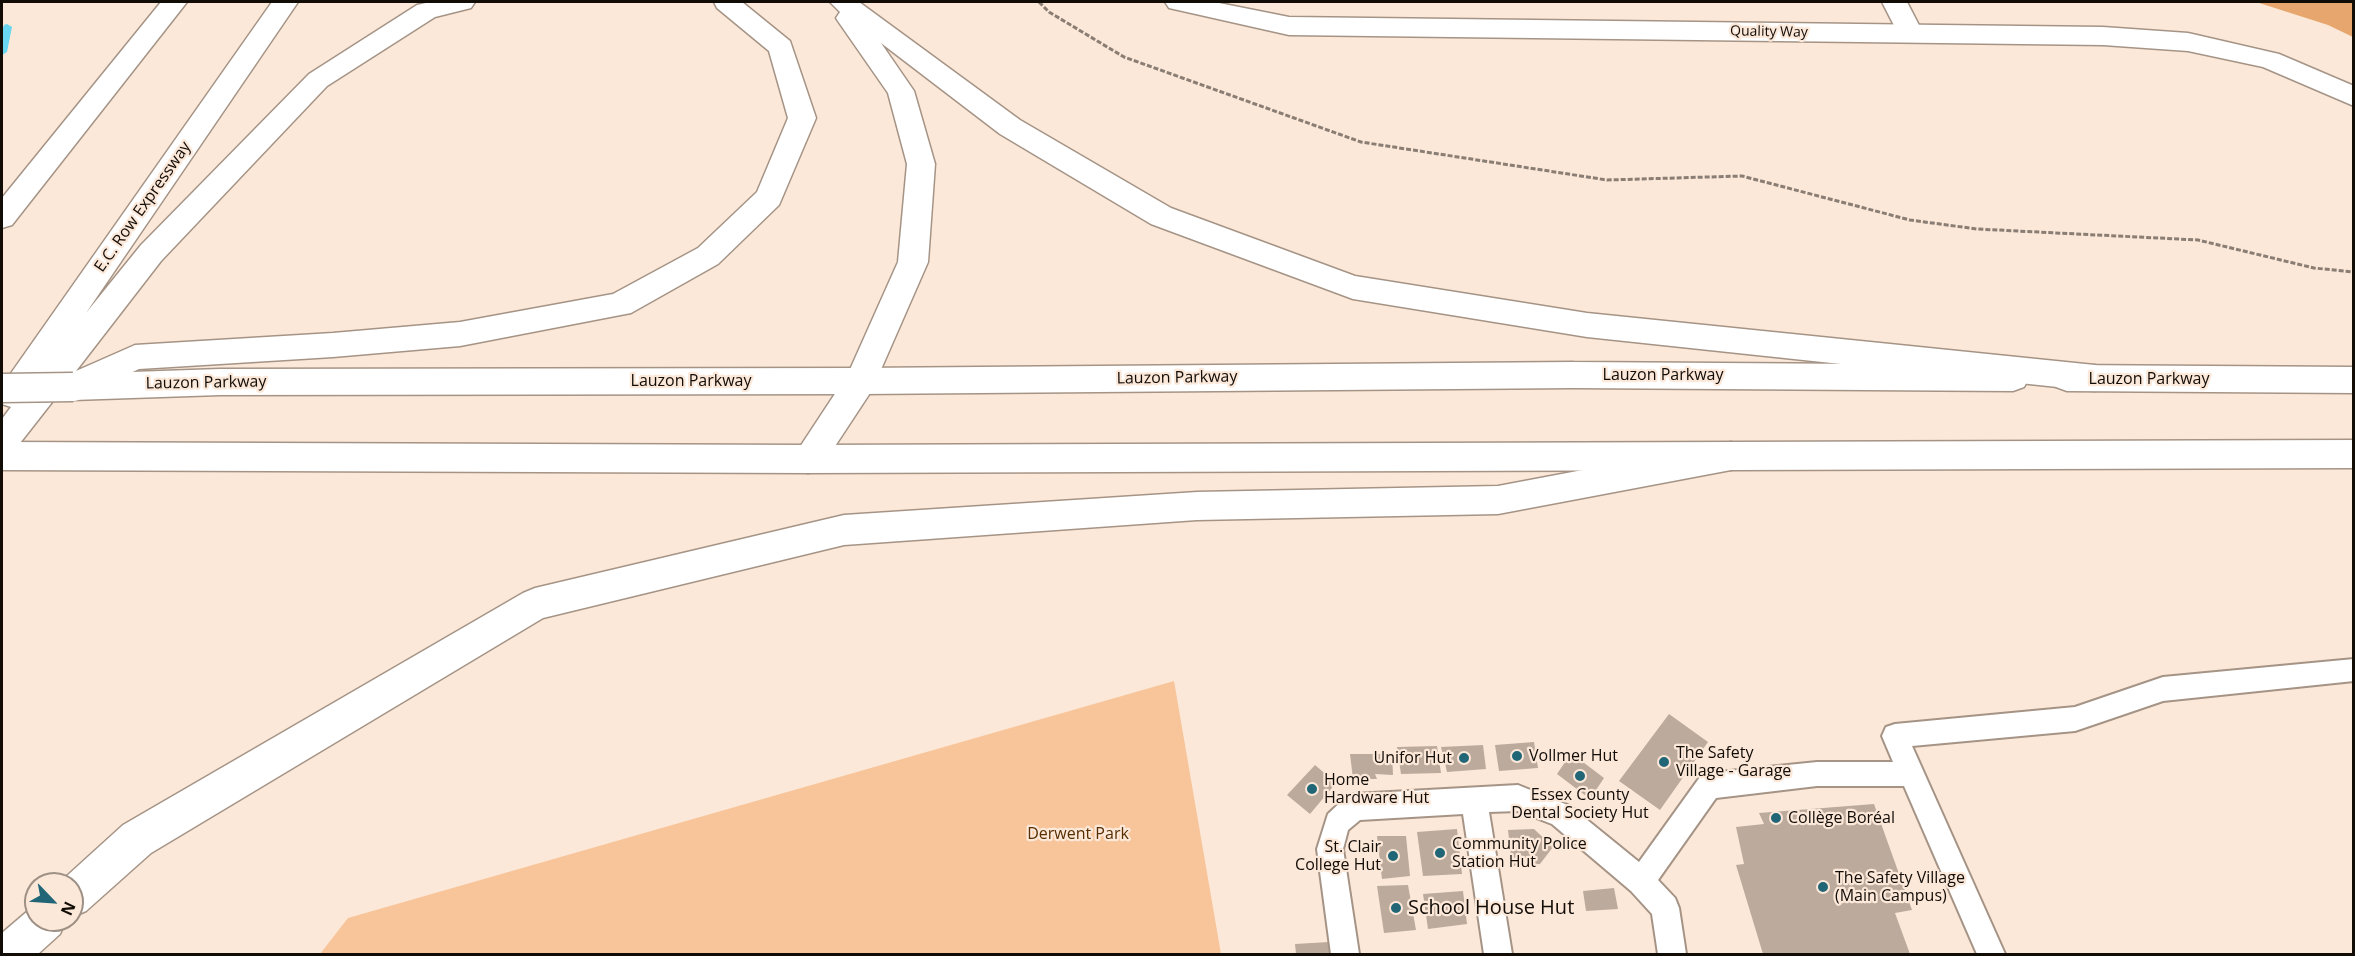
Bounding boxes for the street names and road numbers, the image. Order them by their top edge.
street label: Quality Way [1730,23,1808,41]
street label: E.C. Row Expressway [91,138,195,276]
street label: Lauzon Parkway [1603,365,1723,385]
street label: Lauzon Parkway [1116,367,1238,389]
street label: Lauzon Parkway [2089,369,2209,389]
street label: Lauzon Parkway [631,371,751,391]
street label: Lauzon Parkway [145,372,267,394]

